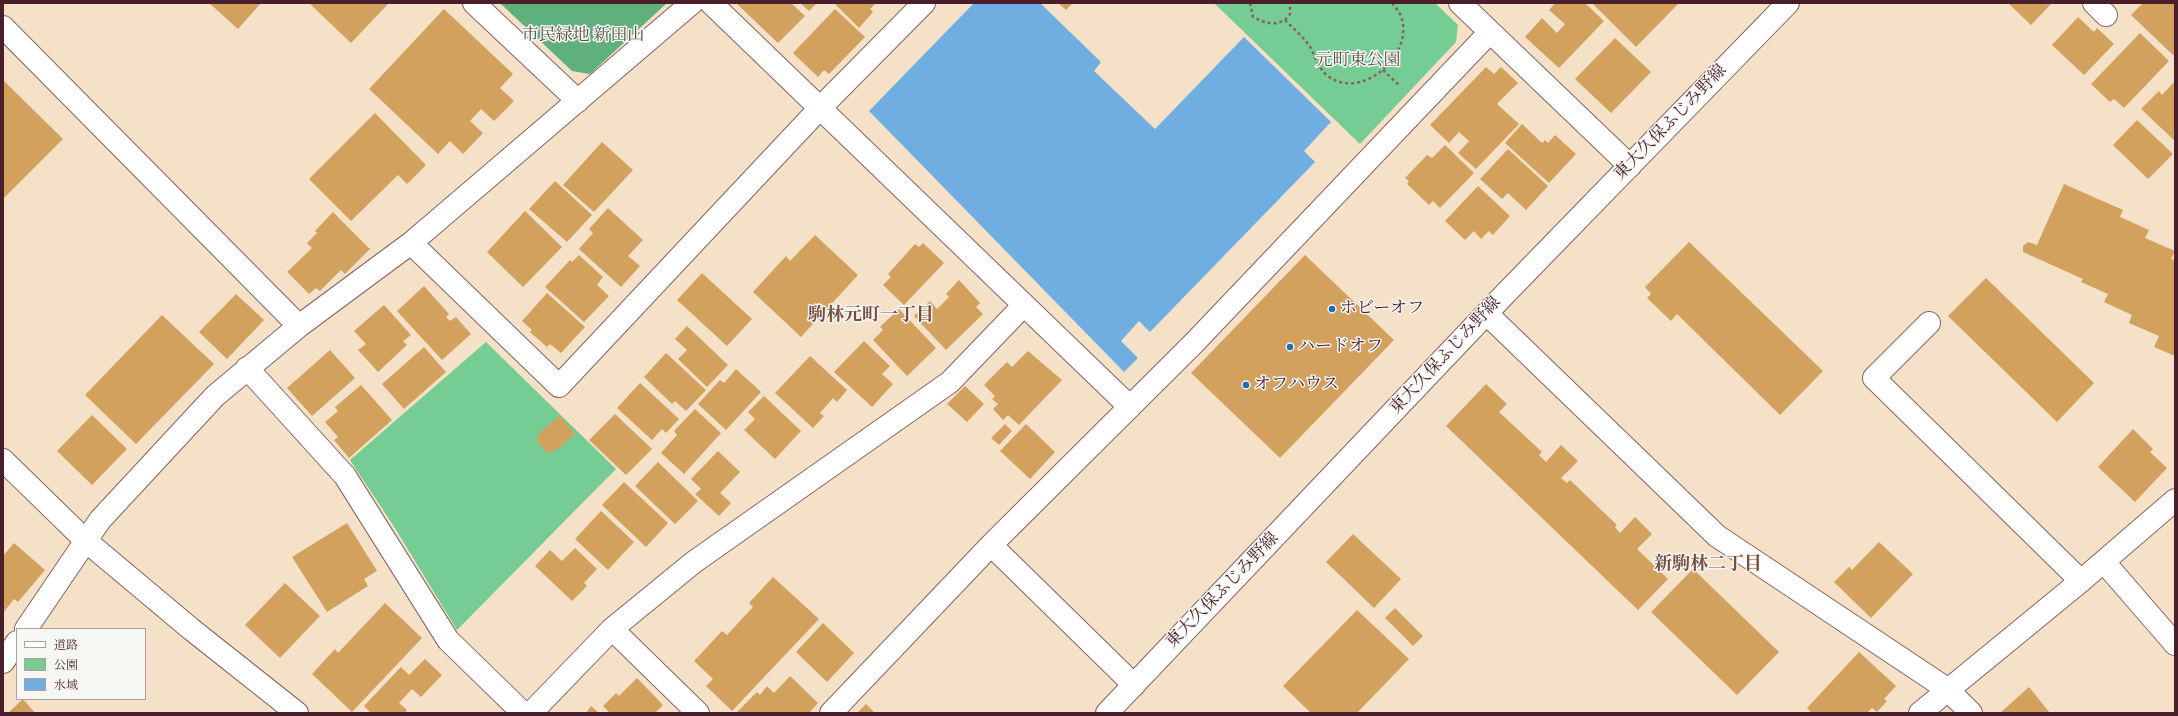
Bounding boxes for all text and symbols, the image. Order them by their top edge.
park label: 市民緑地 新田山 [522,26,644,46]
park label: 元町東公園 [1316,51,1400,71]
street label: 東大久保ふじみ野線 [1611,61,1731,185]
street label: 東大久保ふじみ野線 [1386,293,1506,419]
place label: ホビーオフ [1340,299,1424,319]
marker: ホビーオフ [1327,304,1337,314]
district label: 駒林元町一丁目 [808,305,934,327]
place label: ハードオフ [1298,337,1383,357]
marker: ハードオフ [1285,342,1295,352]
place label: オフハウス [1254,375,1339,395]
marker: オフハウス [1241,380,1251,390]
street label: 東大久保ふじみ野線 [1163,529,1283,653]
district label: 新駒林二丁目 [1654,554,1762,576]
legend [16,628,146,700]
text: 道路 [54,638,78,653]
text: 公園 [54,658,78,673]
text: 水域 [54,678,78,693]

